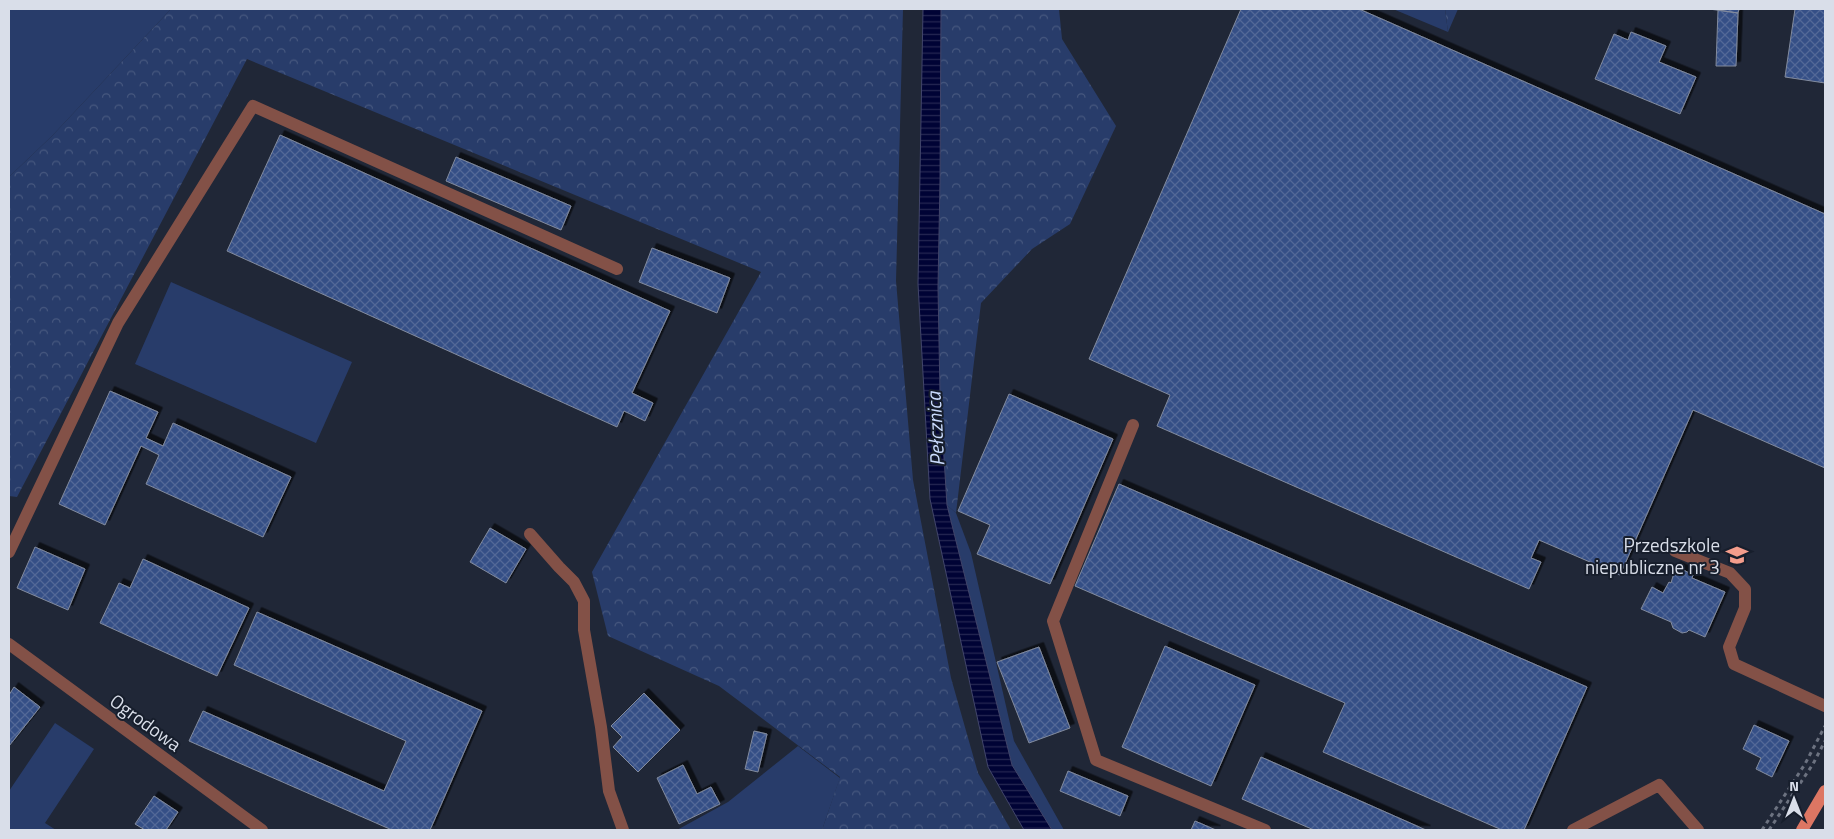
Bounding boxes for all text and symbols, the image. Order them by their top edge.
water label: Pełcznica [918,390,952,467]
place label: Przedszkole niepubliczne nr 3 [1585,530,1720,581]
school or university icon: Przedszkole niepubliczne nr 3 [1724,542,1750,568]
street label: Ogrodowa [104,686,188,758]
north arrow [1769,774,1819,824]
text: N [1789,775,1799,796]

